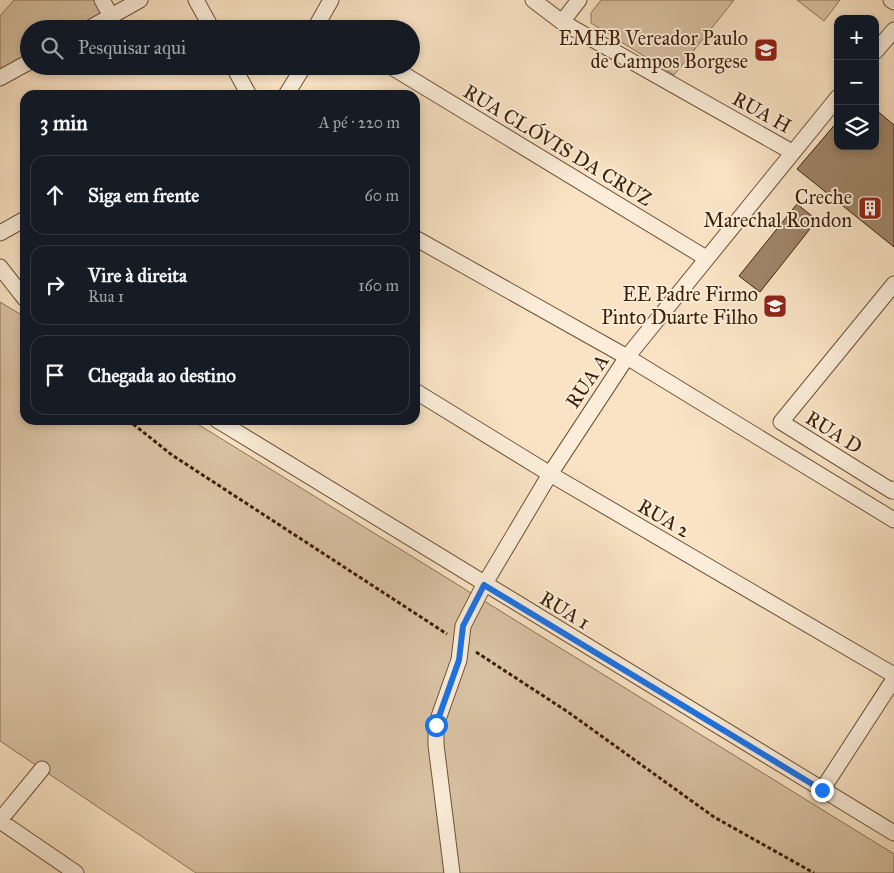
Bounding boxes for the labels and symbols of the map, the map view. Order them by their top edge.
place label: EMEB Vereador Paulo de Campos Borgese [558,26,748,74]
school or university icon: EMEB Vereador Paulo de Campos Borgese [753,37,779,63]
street label: RUA CLÓVIS DA CRUZ [459,77,658,211]
street label: RUA H [728,86,796,138]
place label: Creche Marechal Rondon [703,185,852,232]
building icon: Creche Marechal Rondon [857,195,883,221]
place label: EE Padre Firmo Pinto Duarte Filho [601,282,758,329]
school or university icon: EE Padre Firmo Pinto Duarte Filho [762,293,788,319]
street label: RUA A [560,349,614,412]
street label: RUA D [801,405,867,459]
street label: RUA 2 [634,494,694,542]
street label: RUA 1 [536,586,594,634]
route start [425,714,448,737]
route end [811,779,834,802]

